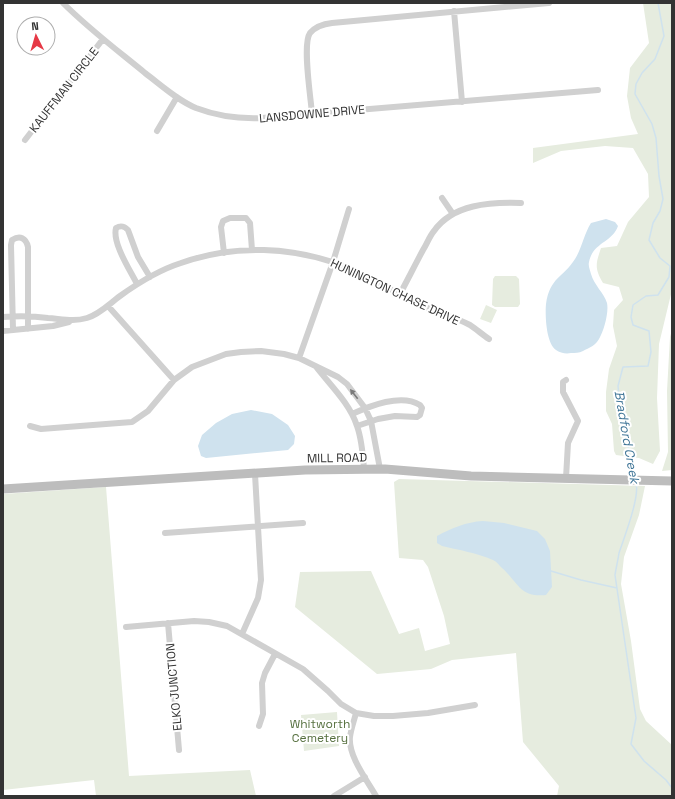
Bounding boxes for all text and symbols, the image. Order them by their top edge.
north arrow [16,16,56,56]
text: N [31,19,39,33]
street label: KAUFFMAN CIRCLE [26,44,102,136]
street label: LANSDOWNE DRIVE [258,101,366,127]
street label: HUNINGTON CHASE DRIVE [328,255,463,329]
one-way arrow [350,388,358,399]
water label: Bradford Creek [610,389,644,487]
street label: MILL ROAD [307,449,367,467]
street label: ELKO JUNCTION [162,642,186,732]
park label: Whitworth Cemetery [290,716,350,746]

